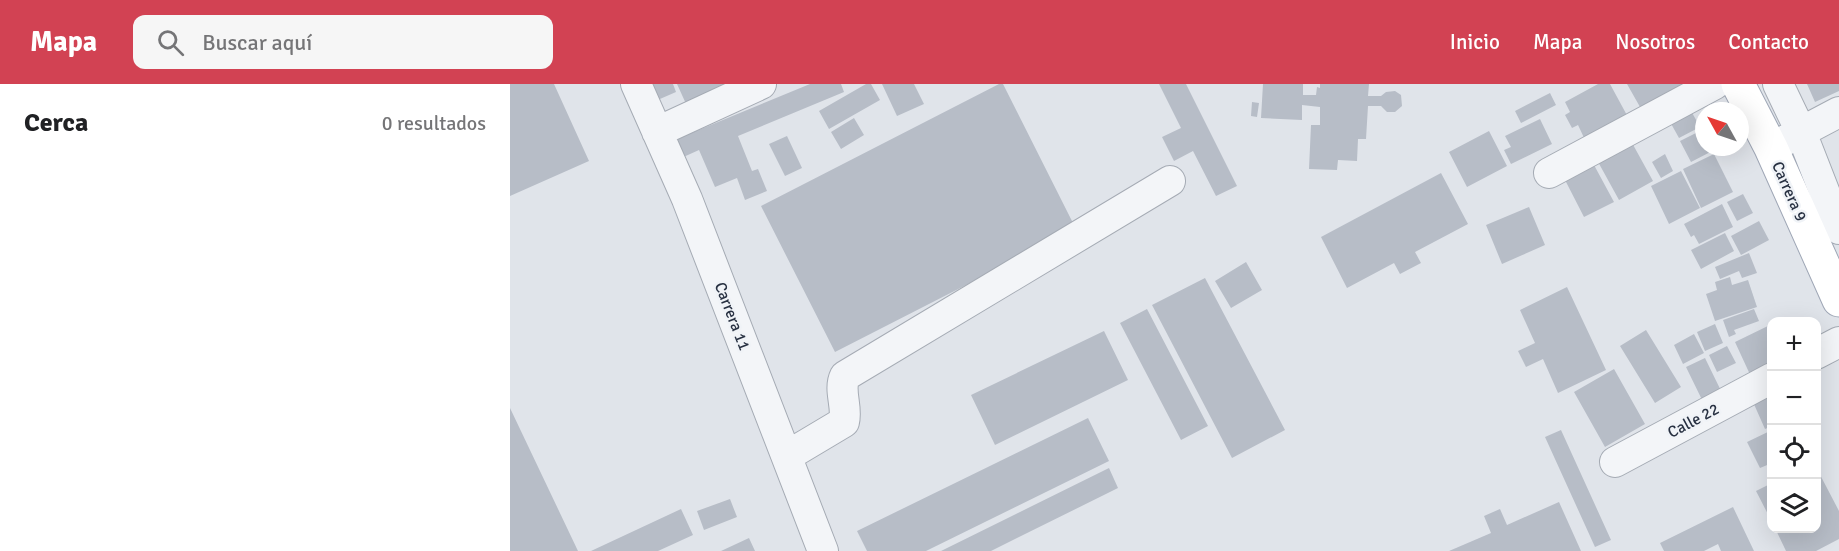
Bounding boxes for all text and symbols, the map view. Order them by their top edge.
search box [133,15,553,69]
text: Mapa [30,25,97,59]
icon: search [154,26,187,59]
text: Buscar aquí [202,29,312,56]
text: Inicio [1450,29,1500,55]
text: Mapa [1533,29,1582,55]
text: Nosotros [1615,29,1695,55]
text: Contacto [1728,29,1809,55]
north arrow [1695,102,1749,156]
text: Cerca [24,107,88,139]
text: 0 resultados [382,111,486,136]
street label: Carrera 9 [1767,158,1811,224]
street label: Carrera 11 [710,279,754,353]
map controls [1767,317,1821,533]
button: + [1767,317,1821,371]
button: − [1767,371,1821,425]
street label: Calle 22 [1664,399,1723,443]
button: locate [1767,425,1821,479]
button: layers [1767,479,1821,533]

